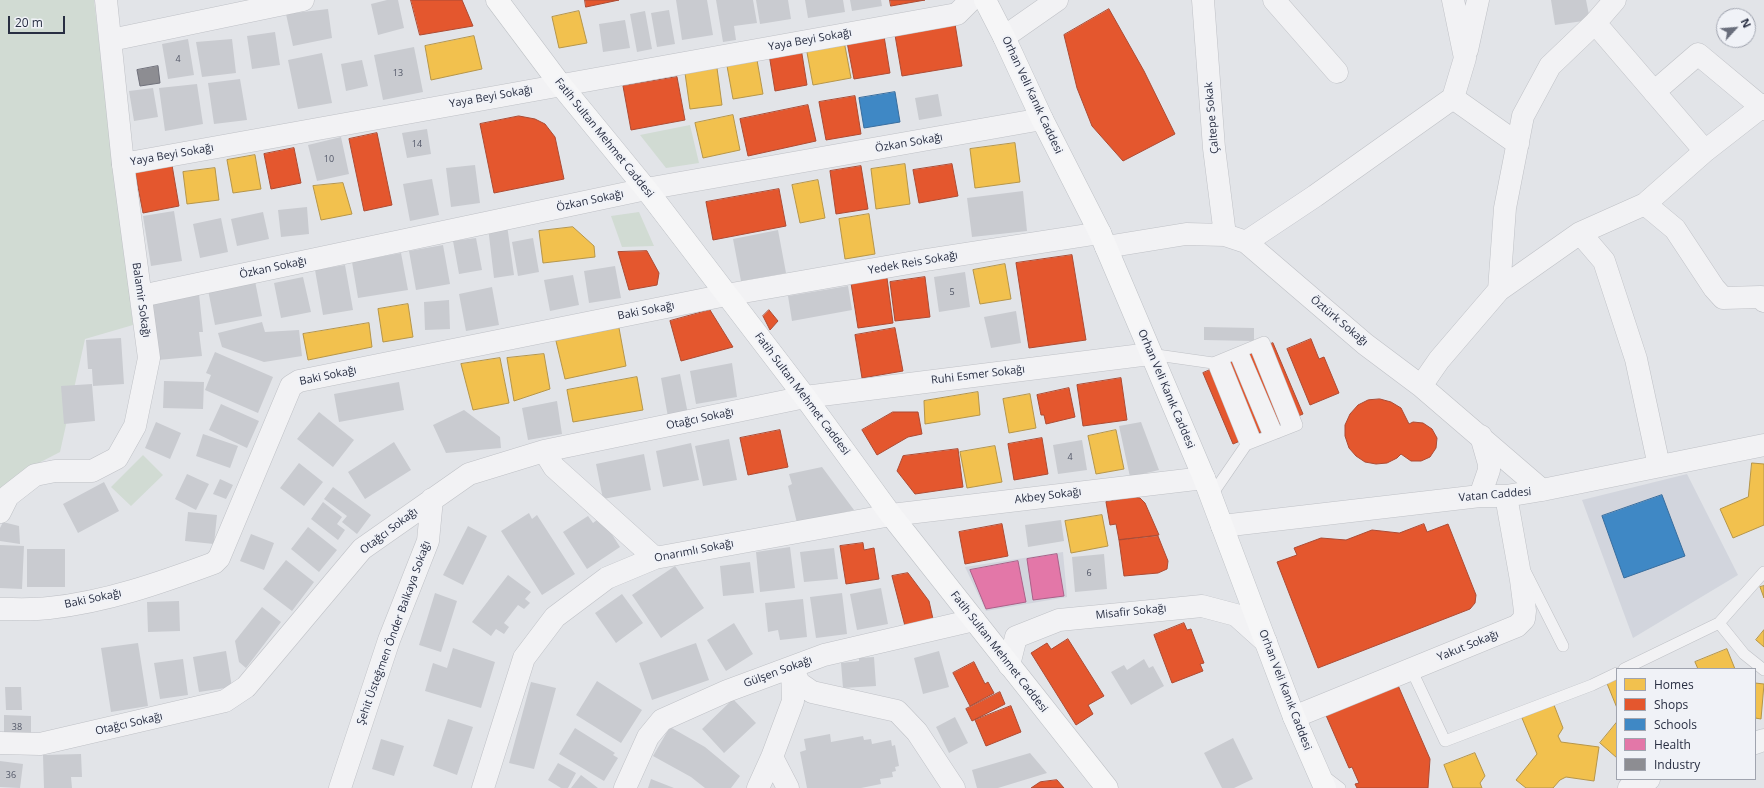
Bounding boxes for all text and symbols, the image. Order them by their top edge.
scale bar [10,8,67,34]
north arrow [1716,8,1756,48]
text: 20 m [15,14,43,31]
text: N [1738,16,1755,30]
street label: Yaya Beyi Sokağı [767,26,853,54]
street label: Orhan Veli Kanık Caddesi [999,34,1065,156]
house number: 4 [175,54,181,64]
house number: 13 [393,68,403,78]
street label: Fatih Sultan Mehmet Caddesi [552,76,656,200]
street label: Çaltepe Sokak [1202,82,1222,154]
street label: Yaya Beyi Sokağı [448,83,534,111]
street label: Özkan Sokağı [874,131,944,155]
house number: 14 [412,139,422,149]
street label: Yaya Beyi Sokağı [129,141,215,169]
house number: 10 [324,154,334,164]
street label: Özkan Sokağı [555,187,625,215]
street label: Yedek Reis Sokağı [867,249,959,277]
street label: Özkan Sokağı [238,254,308,282]
street label: Balamir Sokağı [129,262,153,338]
house number: 5 [949,287,955,297]
street label: Öztürk Sokağı [1308,293,1370,349]
street label: Baki Sokağı [616,299,676,323]
street label: Orhan Veli Kanık Caddesi [1135,327,1197,451]
street label: Fatih Sultan Mehmet Caddesi [752,330,852,458]
street label: Ruhi Esmer Sokağı [930,363,1026,387]
street label: Baki Sokağı [298,364,358,388]
street label: Otağcı Sokağı [665,405,735,433]
house number: 4 [1067,452,1073,462]
street label: Akbey Sokağı [1014,485,1082,507]
street label: Vatan Caddesi [1458,485,1532,505]
street label: Otağcı Sokağı [358,505,420,557]
street label: Onarımlı Sokağı [653,537,735,565]
street label: Şehit Üsteğmen Önder Balkaya Sokağı [354,539,434,727]
house number: 6 [1086,568,1092,578]
street label: Baki Sokağı [63,587,123,611]
street label: Fatih Sultan Mehmet Caddesi [948,589,1050,715]
street label: Misafir Sokağı [1095,602,1167,622]
street label: Orhan Veli Kanık Caddesi [1256,628,1314,752]
street label: Yakut Sokağı [1435,628,1501,664]
street label: Gülşen Sokağı [742,654,814,690]
legend [1616,668,1756,780]
text: Homes [1654,676,1694,693]
text: Shops [1654,696,1688,713]
street label: Otağcı Sokağı [94,710,164,738]
text: Schools [1654,716,1697,733]
house number: 38 [12,722,22,732]
text: Health [1654,736,1691,753]
text: Industry [1654,756,1700,773]
house number: 36 [6,770,16,780]

